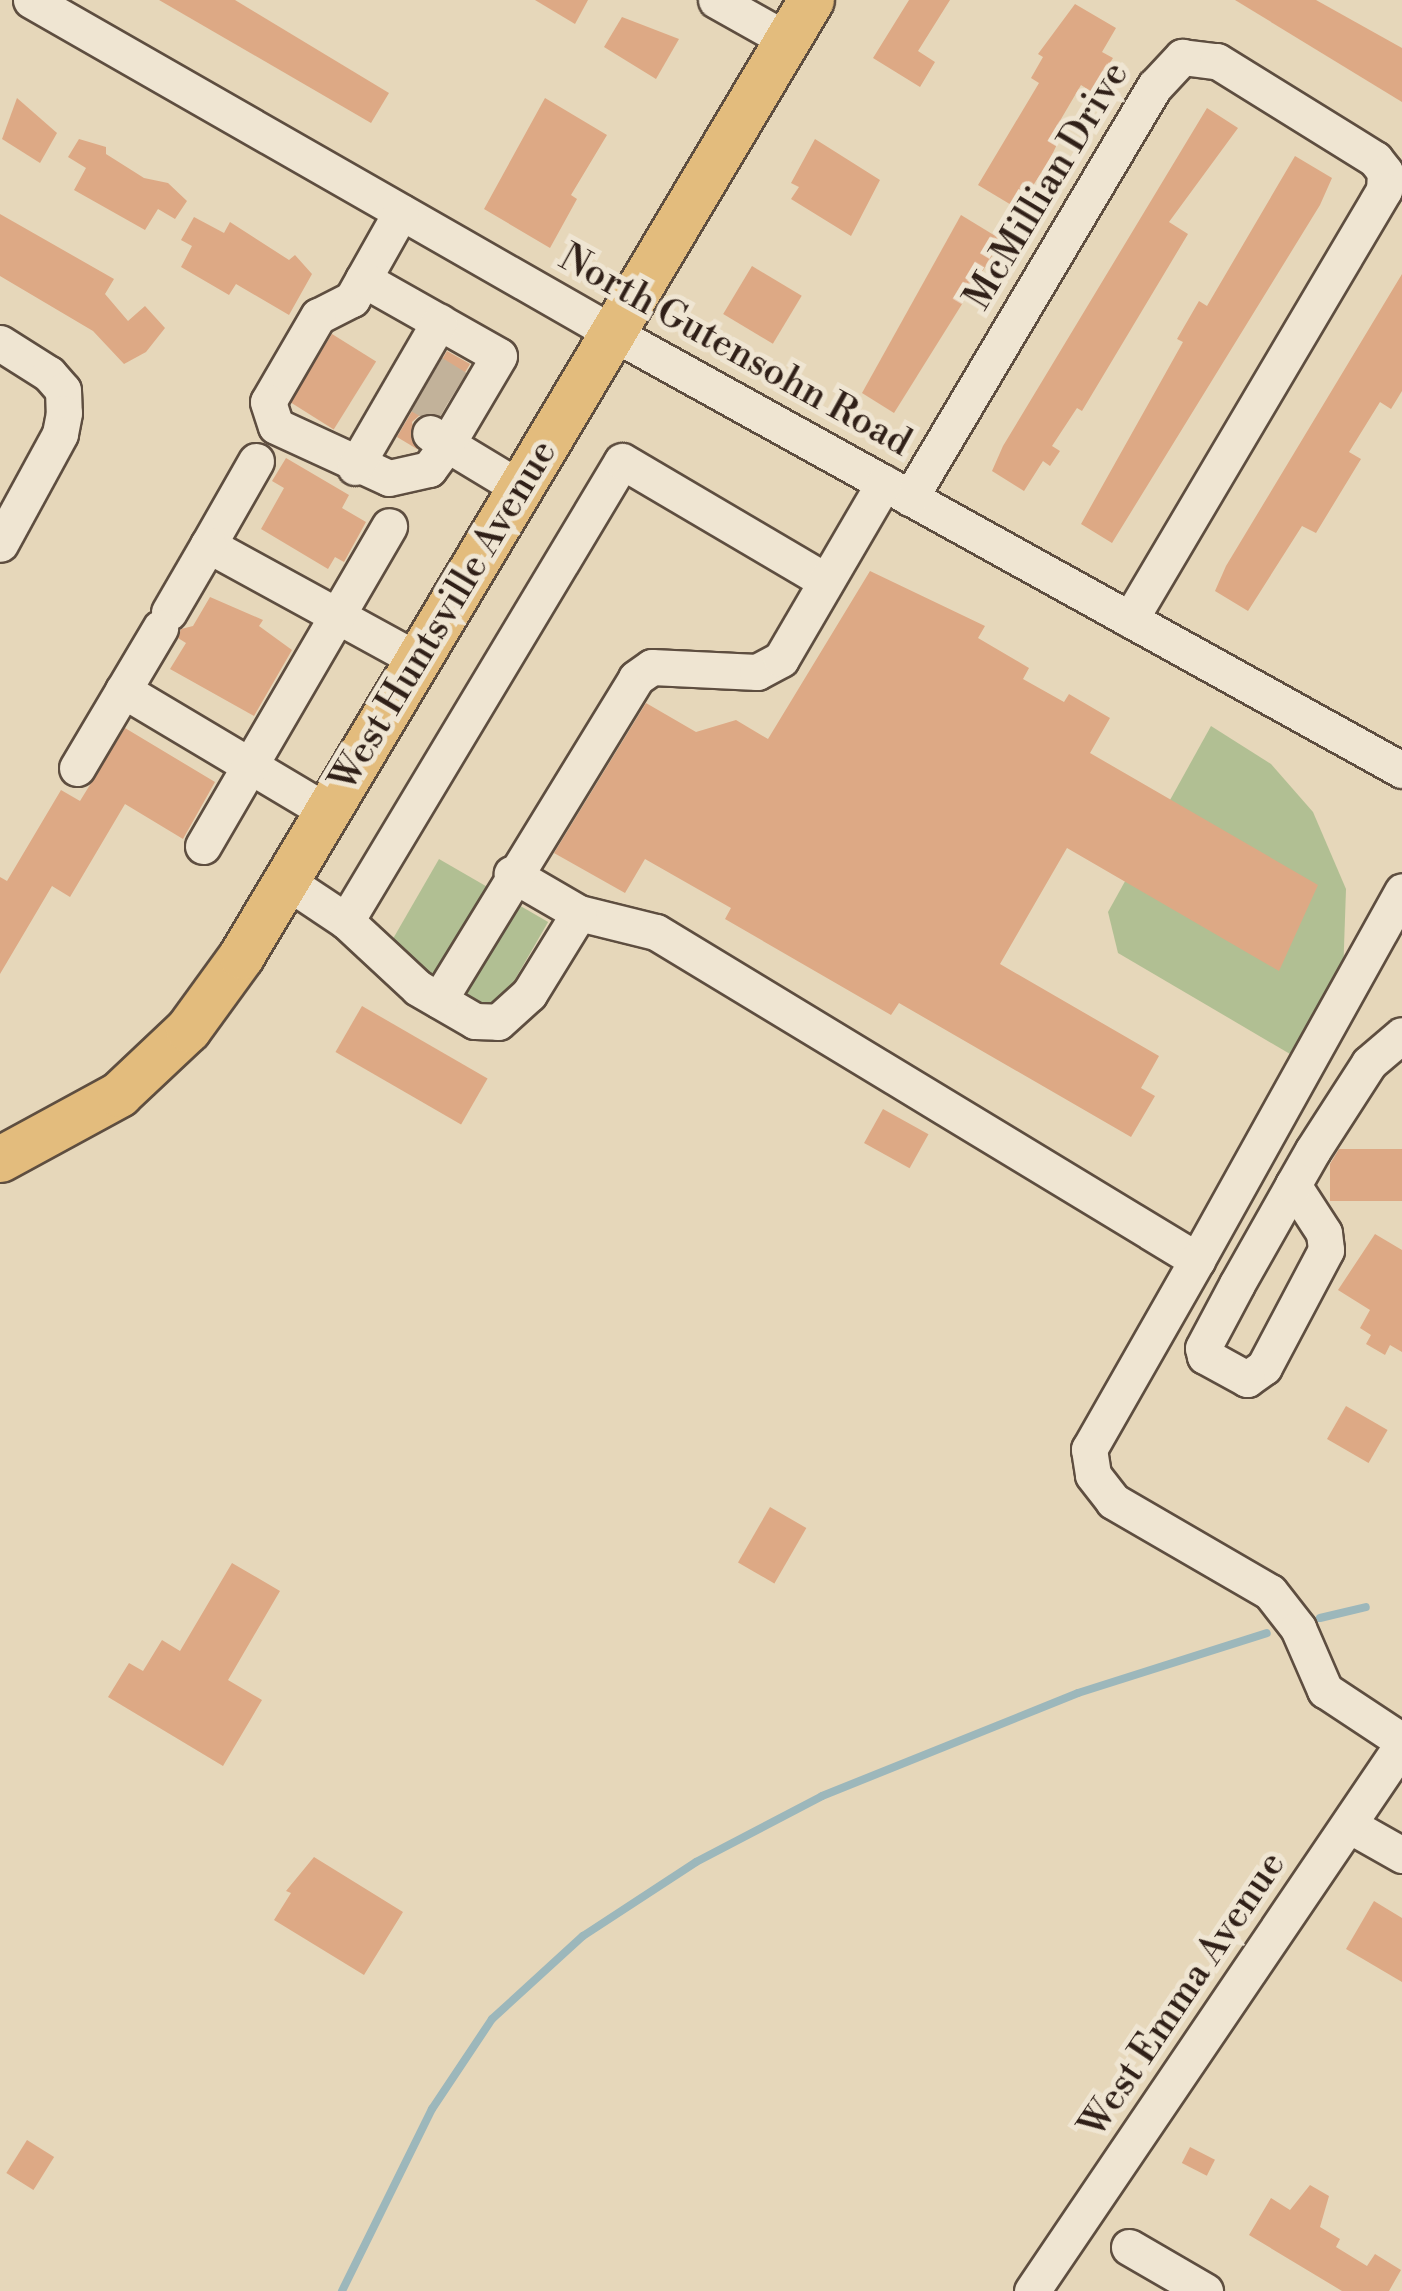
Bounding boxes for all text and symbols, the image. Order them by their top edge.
street label: McMillian Drive [955,54,1139,318]
street label: North Gutensohn Road [551,235,919,467]
street label: West Huntsville Avenue [321,432,567,800]
street label: West Emma Avenue [1071,1844,1295,2146]

